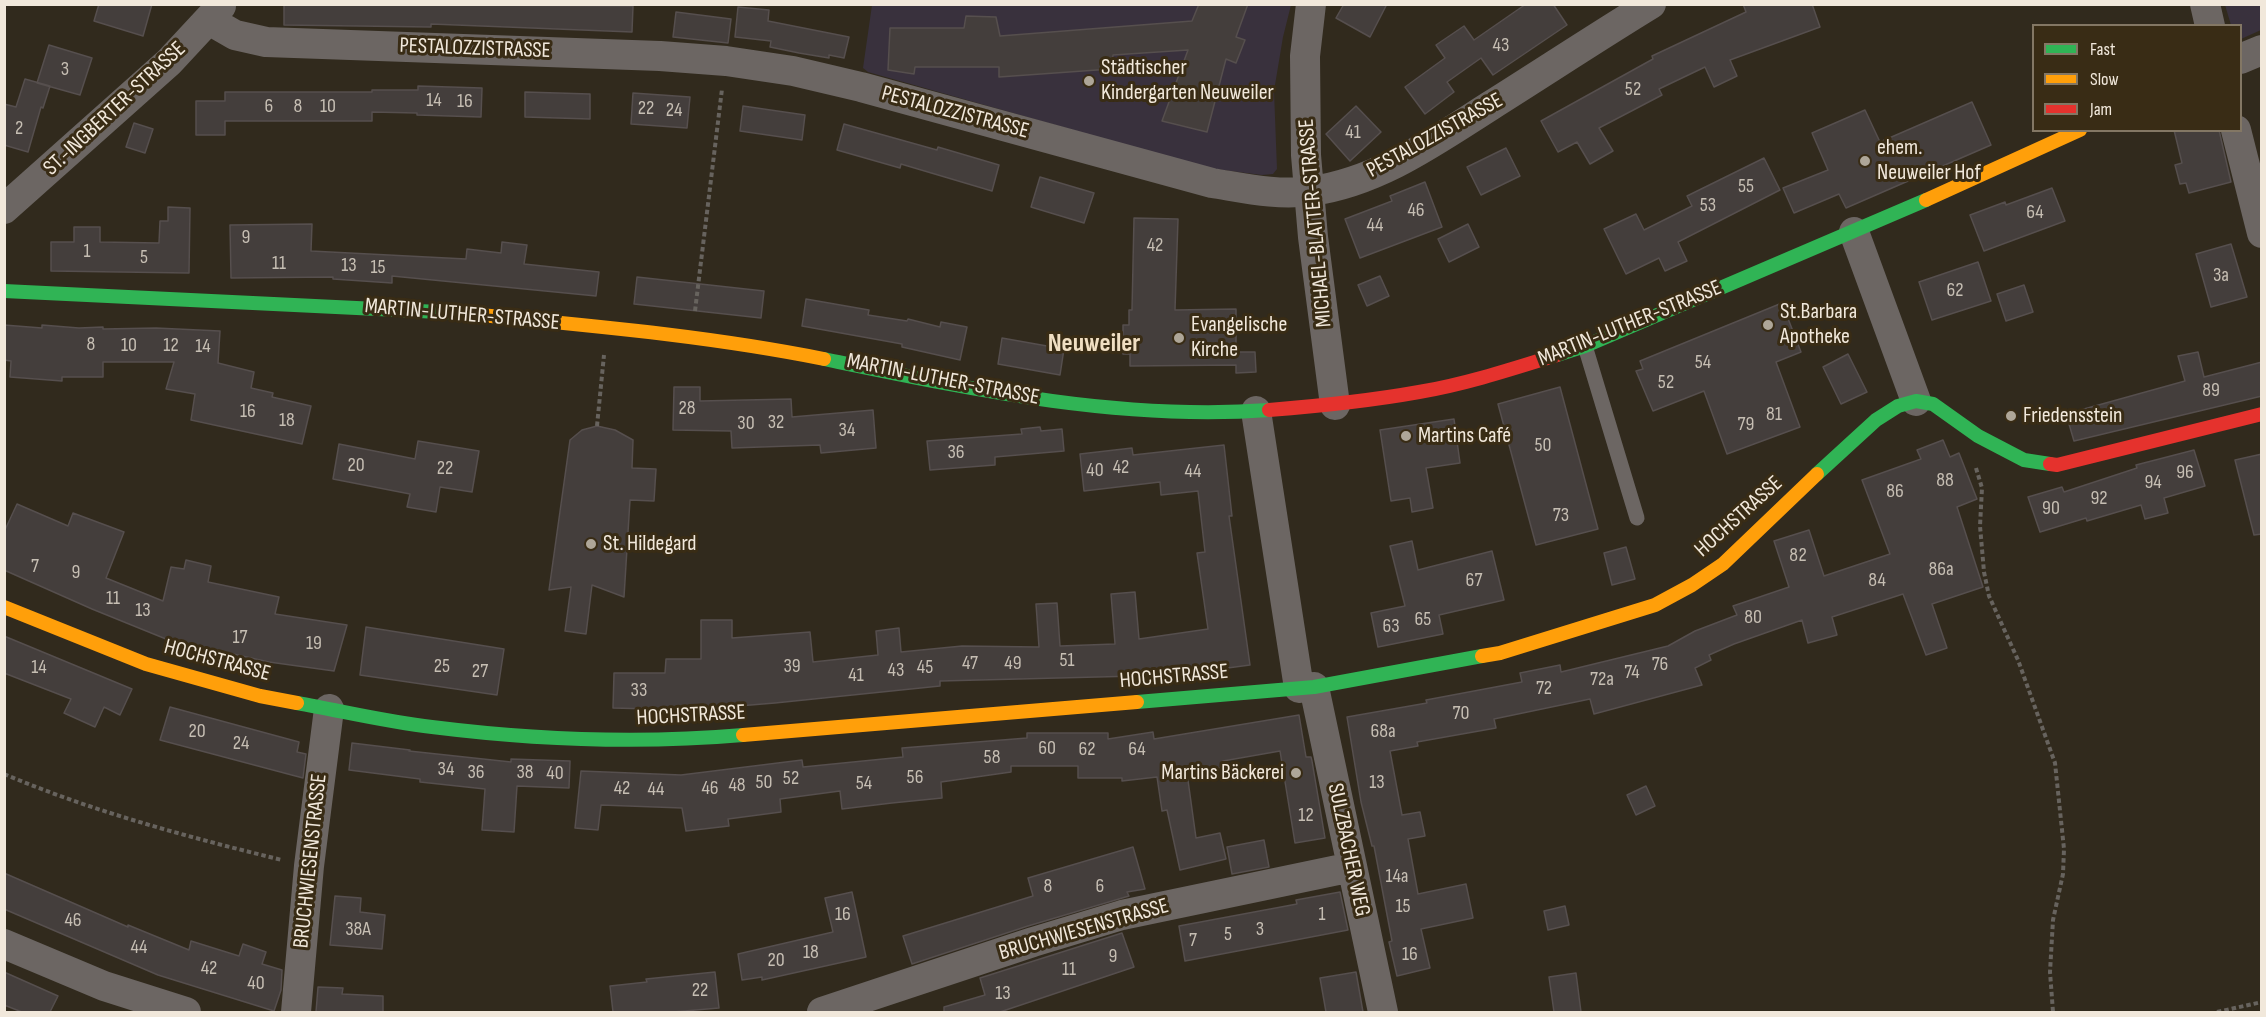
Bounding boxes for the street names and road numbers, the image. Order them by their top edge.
street label: PESTALOZZISTRASSE [399,33,551,65]
street label: ST.-INGBERTER-STRASSE [38,36,192,182]
street label: PESTALOZZISTRASSE [879,81,1031,145]
street label: PESTALOZZISTRASSE [1362,88,1508,184]
street label: MICHAEL-BLATTER-STRASSE [1294,118,1338,328]
street label: MARTIN-LUTHER-STRASSE [1534,275,1726,373]
street label: MARTIN-LUTHER-STRASSE [363,293,561,337]
street label: MARTIN-LUTHER-STRASSE [845,348,1041,412]
street label: HOCHSTRASSE [1690,471,1788,563]
street label: HOCHSTRASSE [161,634,273,688]
street label: HOCHSTRASSE [1119,659,1229,695]
street label: HOCHSTRASSE [636,700,746,732]
street label: BRUCHWIESENSTRASSE [289,772,333,950]
street label: SULZBACHER WEG [1321,781,1375,919]
street label: BRUCHWIESENSTRASSE [996,893,1172,967]

